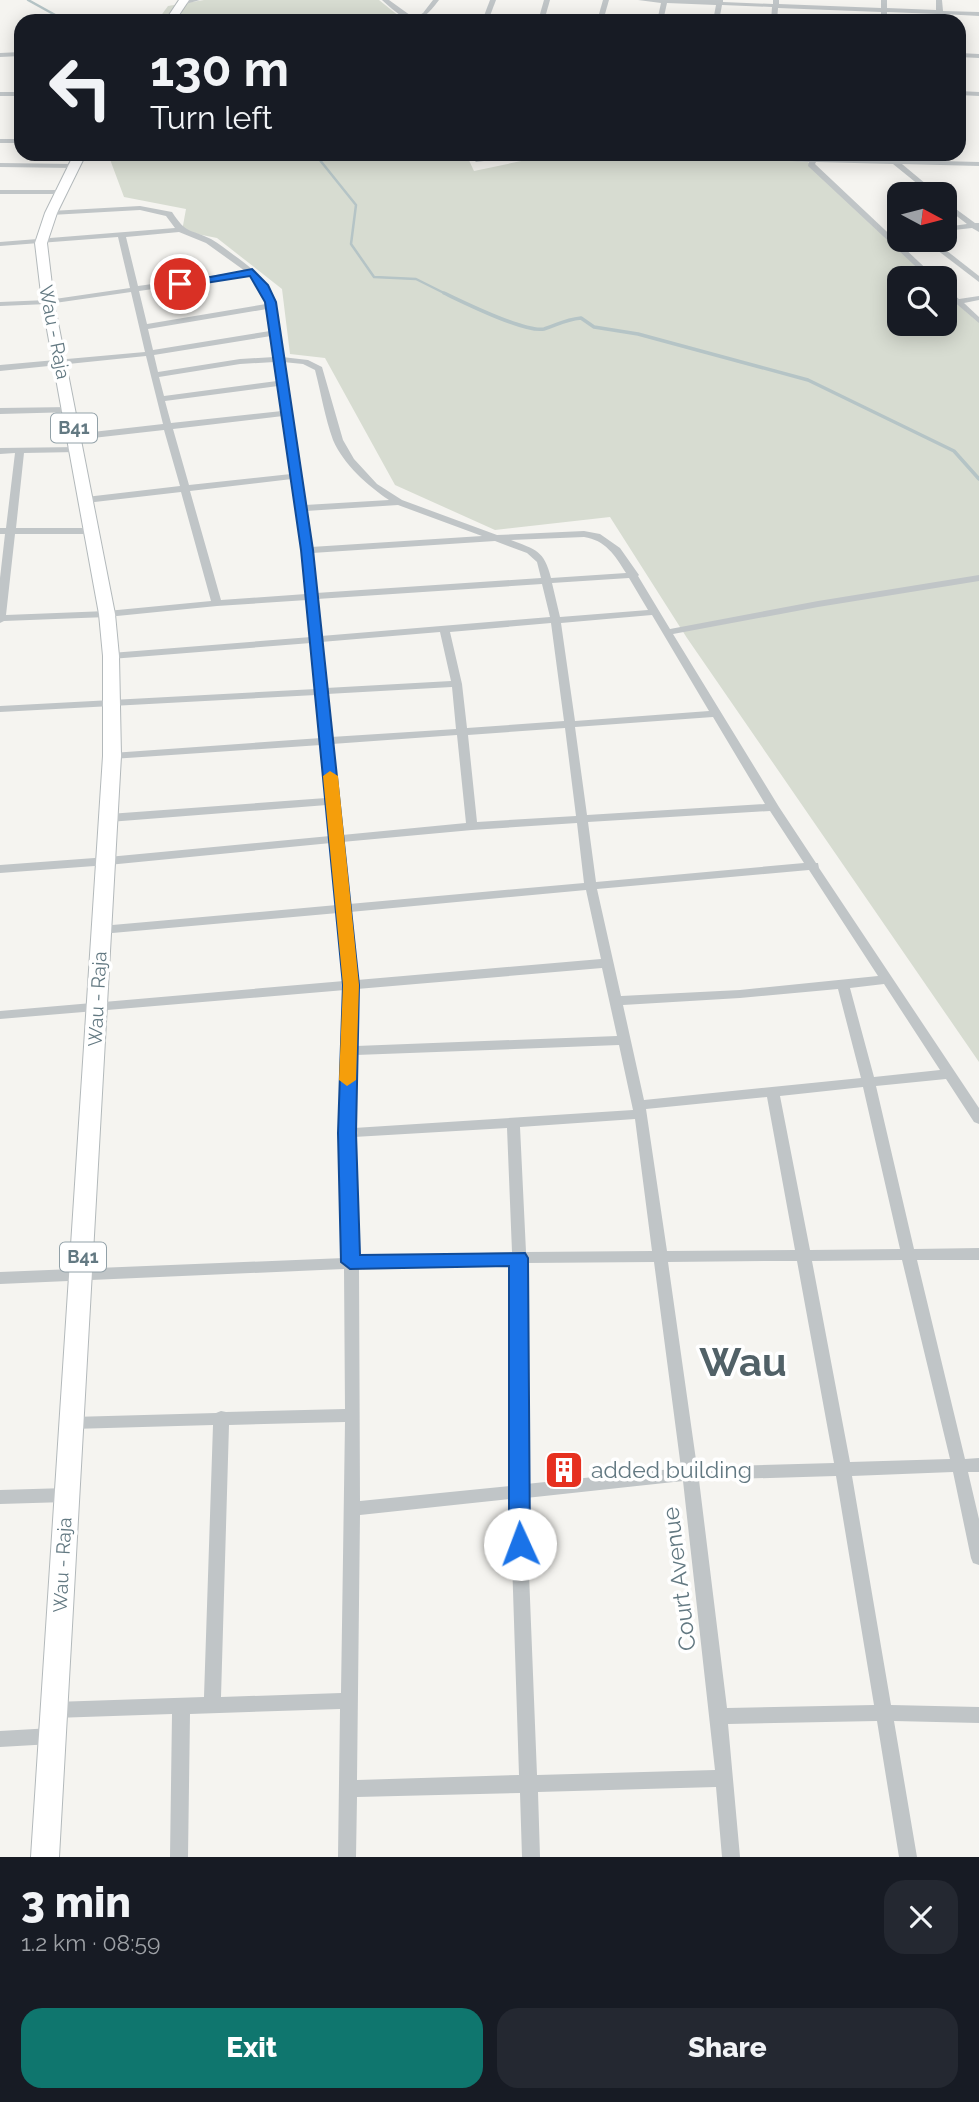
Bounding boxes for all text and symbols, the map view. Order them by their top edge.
text: 130 m [150,40,289,97]
icon: left [35,42,126,133]
text: Turn left [150,99,272,136]
north arrow [887,182,957,252]
map controls [887,182,957,336]
pin [150,254,210,314]
icon: arrive [161,265,199,303]
button: search [887,266,957,336]
street label: Wau - Raja [35,283,75,381]
road number: B41 [51,414,97,442]
street label: Wau - Raja [84,951,110,1047]
road number: B41 [60,1242,106,1272]
district label: Wau [699,1338,787,1385]
building icon: added building [543,1449,585,1491]
place label: added building [591,1456,752,1483]
street label: Court Avenue [656,1506,701,1653]
position arrow [483,1507,557,1581]
street label: Wau - Raja [49,1517,75,1613]
text: 3 min [21,1878,131,1927]
button: close [884,1880,958,1954]
text: 1.2 km · 08:59 [21,1929,161,1956]
button: Exit [21,2008,483,2088]
button: Share [497,2008,958,2088]

